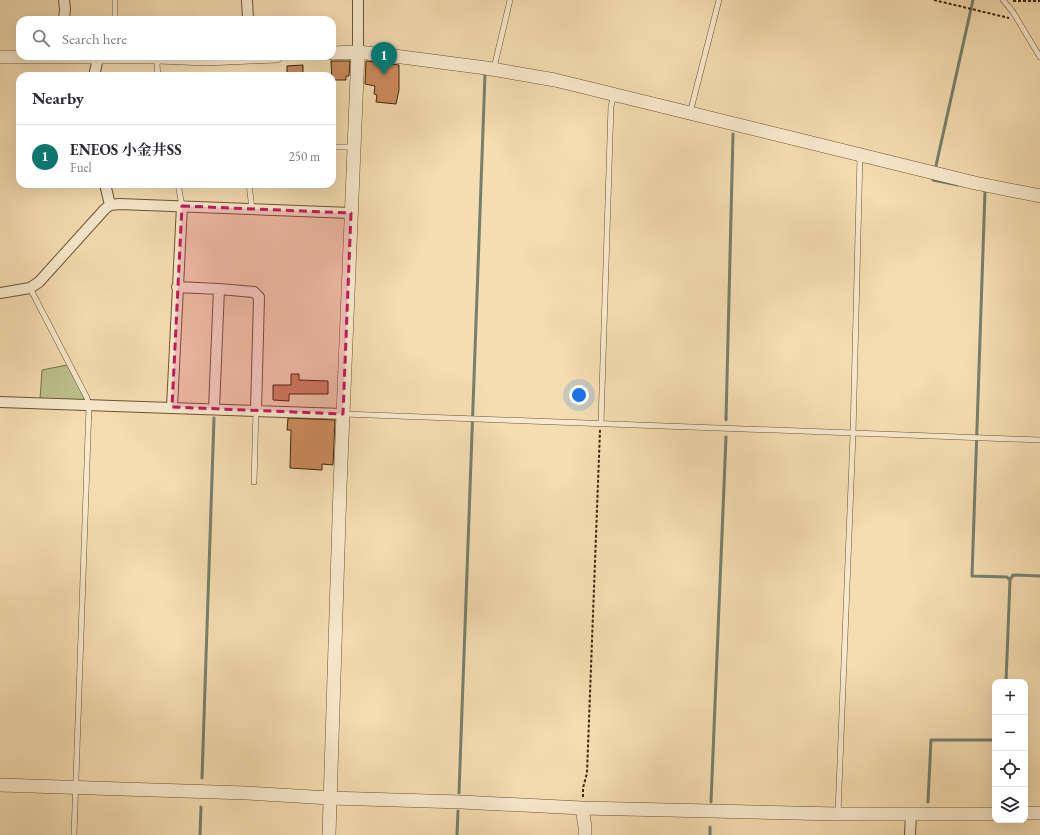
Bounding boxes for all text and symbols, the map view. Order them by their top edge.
search box [16,16,336,60]
icon: search [30,27,52,49]
text: Search here [62,29,127,48]
pin: 1 [371,42,397,75]
text: Nearby [32,87,84,109]
text: ENEOS 小金井SS [70,140,182,159]
text: 1 [42,148,48,165]
text: 250 m [289,148,320,165]
text: Fuel [70,159,92,176]
your location [569,385,589,405]
map controls [992,679,1028,823]
button: + [992,679,1028,715]
button: − [992,715,1028,751]
button: locate [992,751,1028,787]
button: layers [992,787,1028,823]

